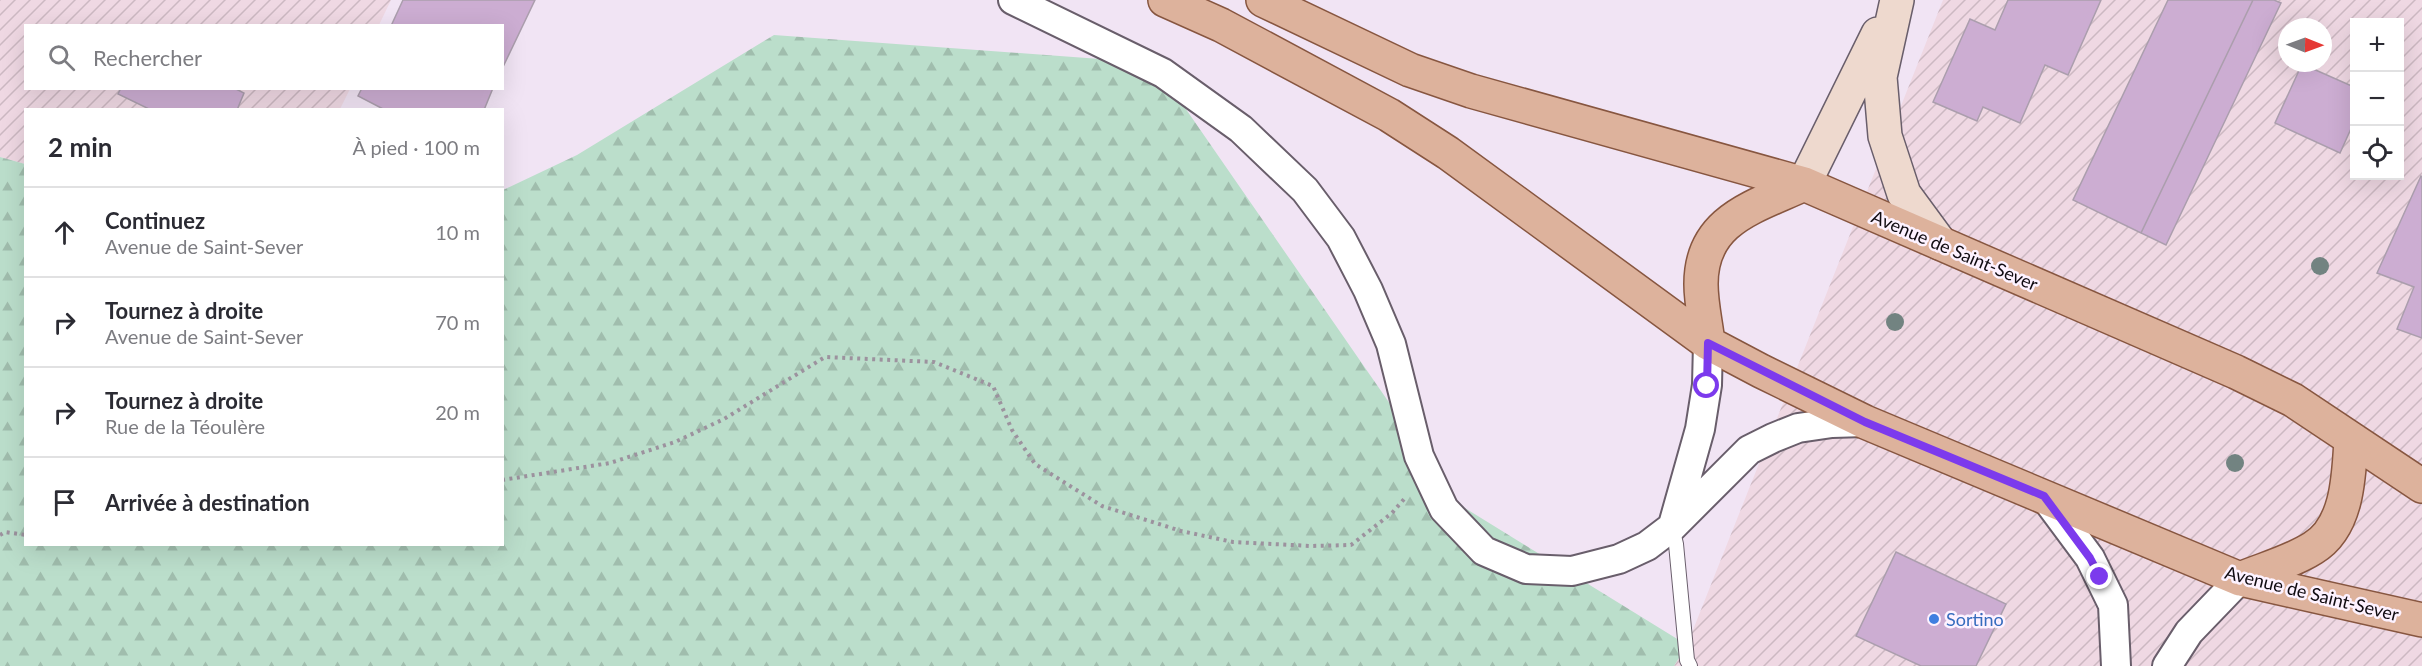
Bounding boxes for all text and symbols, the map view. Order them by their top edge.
north arrow [2278,18,2332,72]
map controls [2350,18,2404,180]
button: + [2350,18,2404,72]
search box [24,24,504,90]
icon: search [45,41,78,74]
text: Rechercher [93,44,202,71]
button: − [2350,72,2404,126]
button: locate [2350,126,2404,180]
text: 2 min [48,131,112,163]
text: À pied · 100 m [352,135,480,159]
street label: Avenue de Saint-Sever [1869,205,2042,295]
text: Continuez [105,207,205,234]
icon: ahead [48,216,81,249]
text: 10 m [435,220,480,244]
text: Avenue de Saint-Sever [105,234,303,258]
text: Tournez à droite [105,297,263,324]
icon: right [48,306,81,339]
text: 70 m [435,310,480,334]
text: Avenue de Saint-Sever [105,324,303,348]
route start [1693,372,1719,398]
text: Tournez à droite [105,387,263,414]
icon: right [48,396,81,429]
text: 20 m [435,400,480,424]
text: Rue de la Téoulère [105,414,265,438]
icon: arrive [48,486,81,519]
text: Arrivée à destination [105,489,310,516]
street label: Avenue de Saint-Sever [2223,561,2402,625]
route end [2086,563,2112,589]
place label: Sortino [1946,608,2004,630]
marker: Sortino [1927,612,1941,626]

